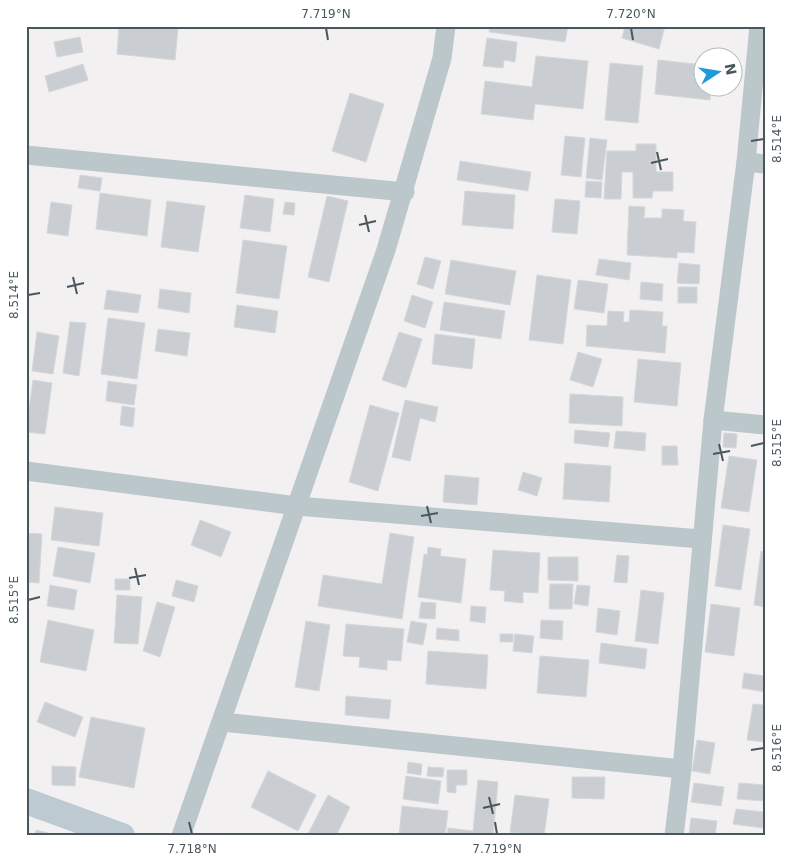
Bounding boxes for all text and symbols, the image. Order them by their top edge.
text: 7.719°N [301,7,351,21]
text: 7.720°N [606,7,656,21]
north arrow [694,48,744,98]
text: N [722,62,740,77]
text: 8.514°E [770,115,784,163]
text: 8.514°E [7,271,21,319]
text: 8.515°E [770,419,784,467]
text: 8.515°E [7,576,21,624]
text: 8.516°E [770,724,784,772]
text: 7.718°N [167,842,217,856]
text: 7.719°N [472,842,522,856]

